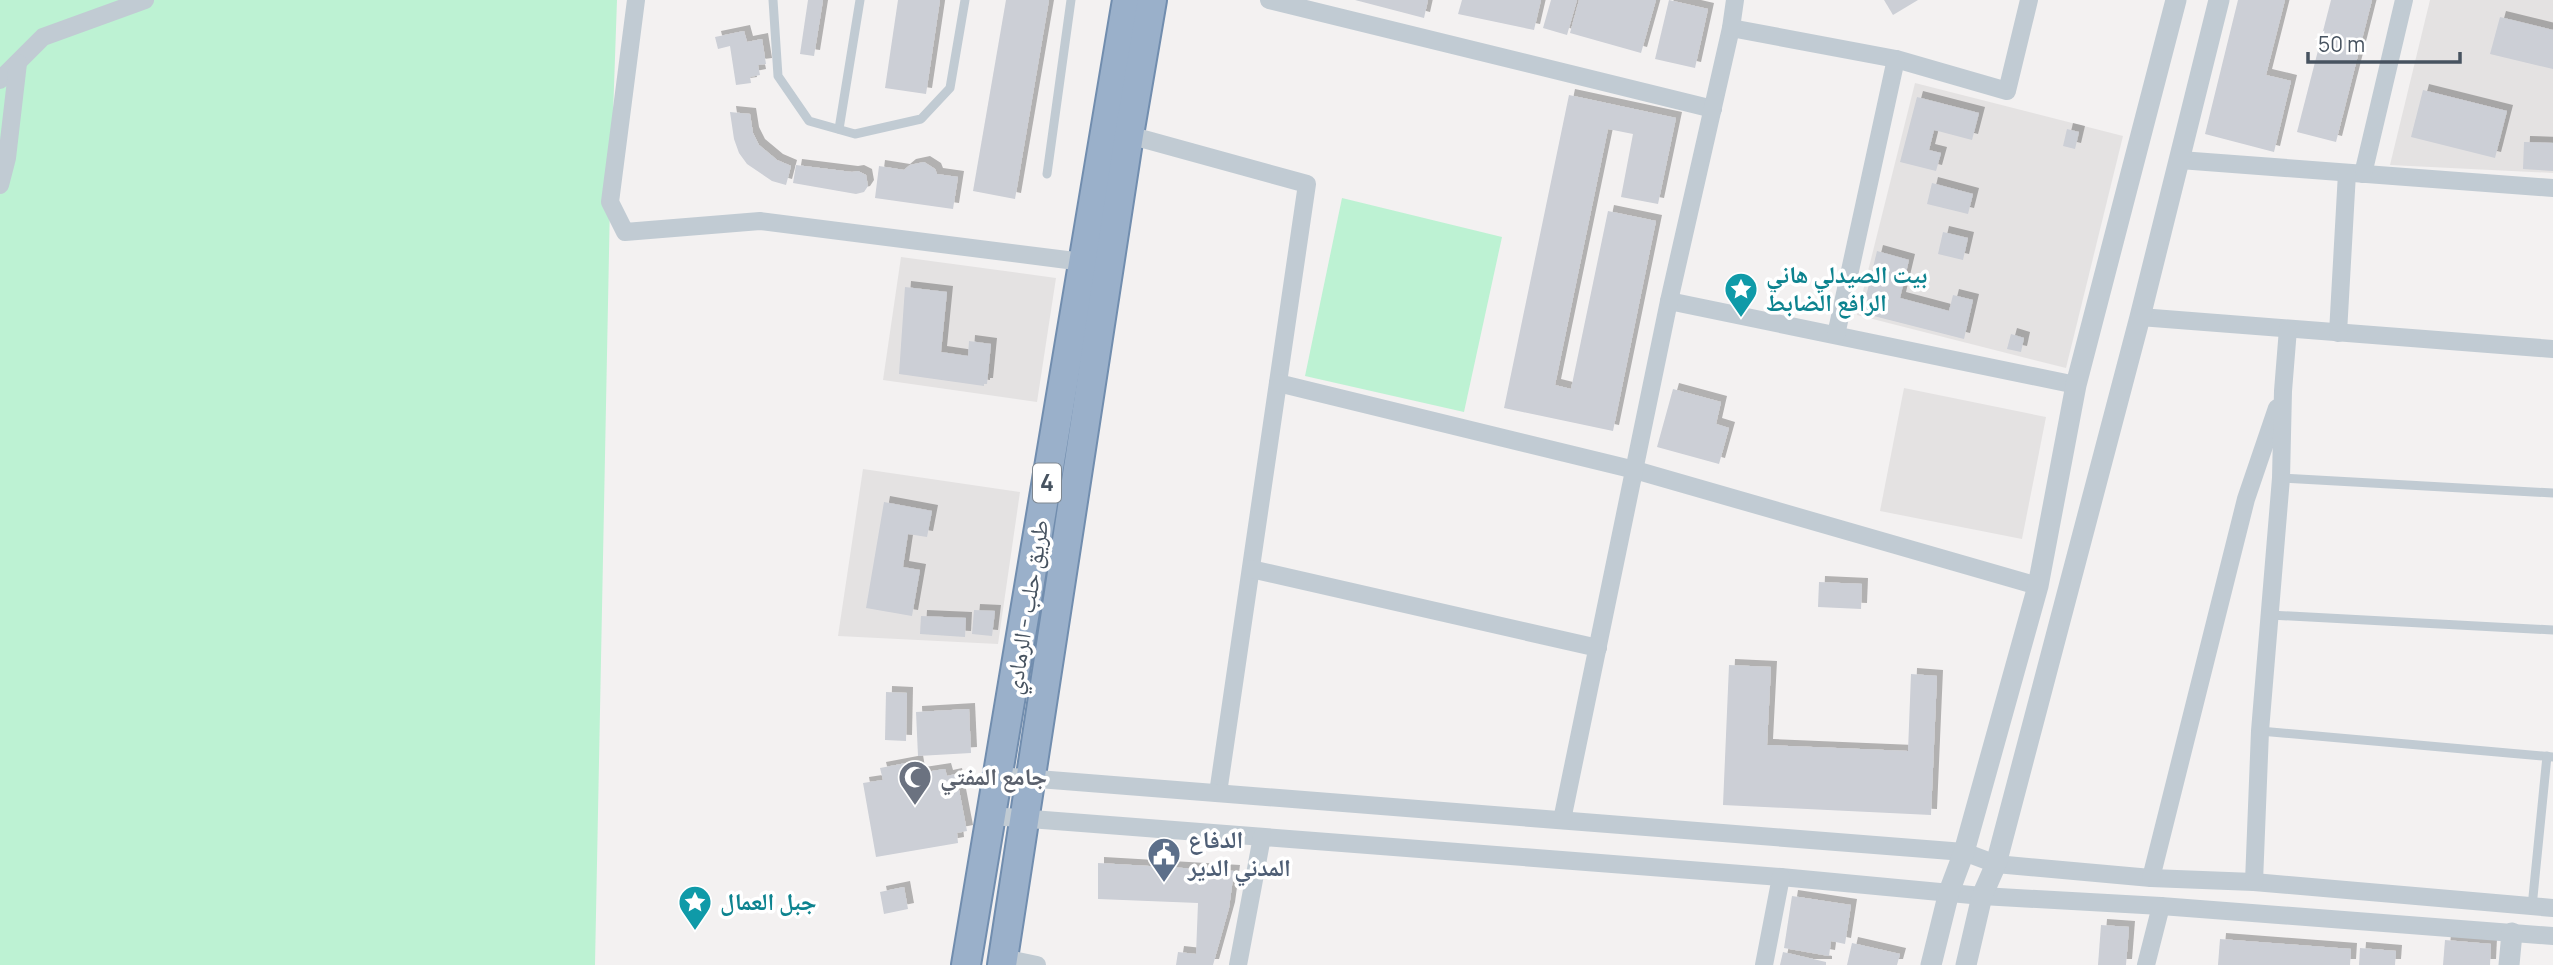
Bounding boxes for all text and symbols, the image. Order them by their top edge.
scale bar [2308,21,2460,65]
text: 50 m [2318,30,2365,58]
place label: بيت الصيدلي هاني الرافع الضابط [1766,257,1927,319]
place icon: بيت الصيدلي هاني الرافع الضابط [1722,270,1760,319]
road number: 4 [1033,463,1061,503]
street label: طريق حلب - الرمادي [995,517,1060,697]
mosque icon: جامع المفتي [896,758,934,807]
place label: جامع المفتي [940,759,1047,796]
place label: الدفاع المدني الدير [1187,822,1291,887]
public building icon: الدفاع المدني الدير [1145,835,1183,884]
place icon: جبل العمال [676,883,714,932]
place label: جبل العمال [720,884,816,917]

